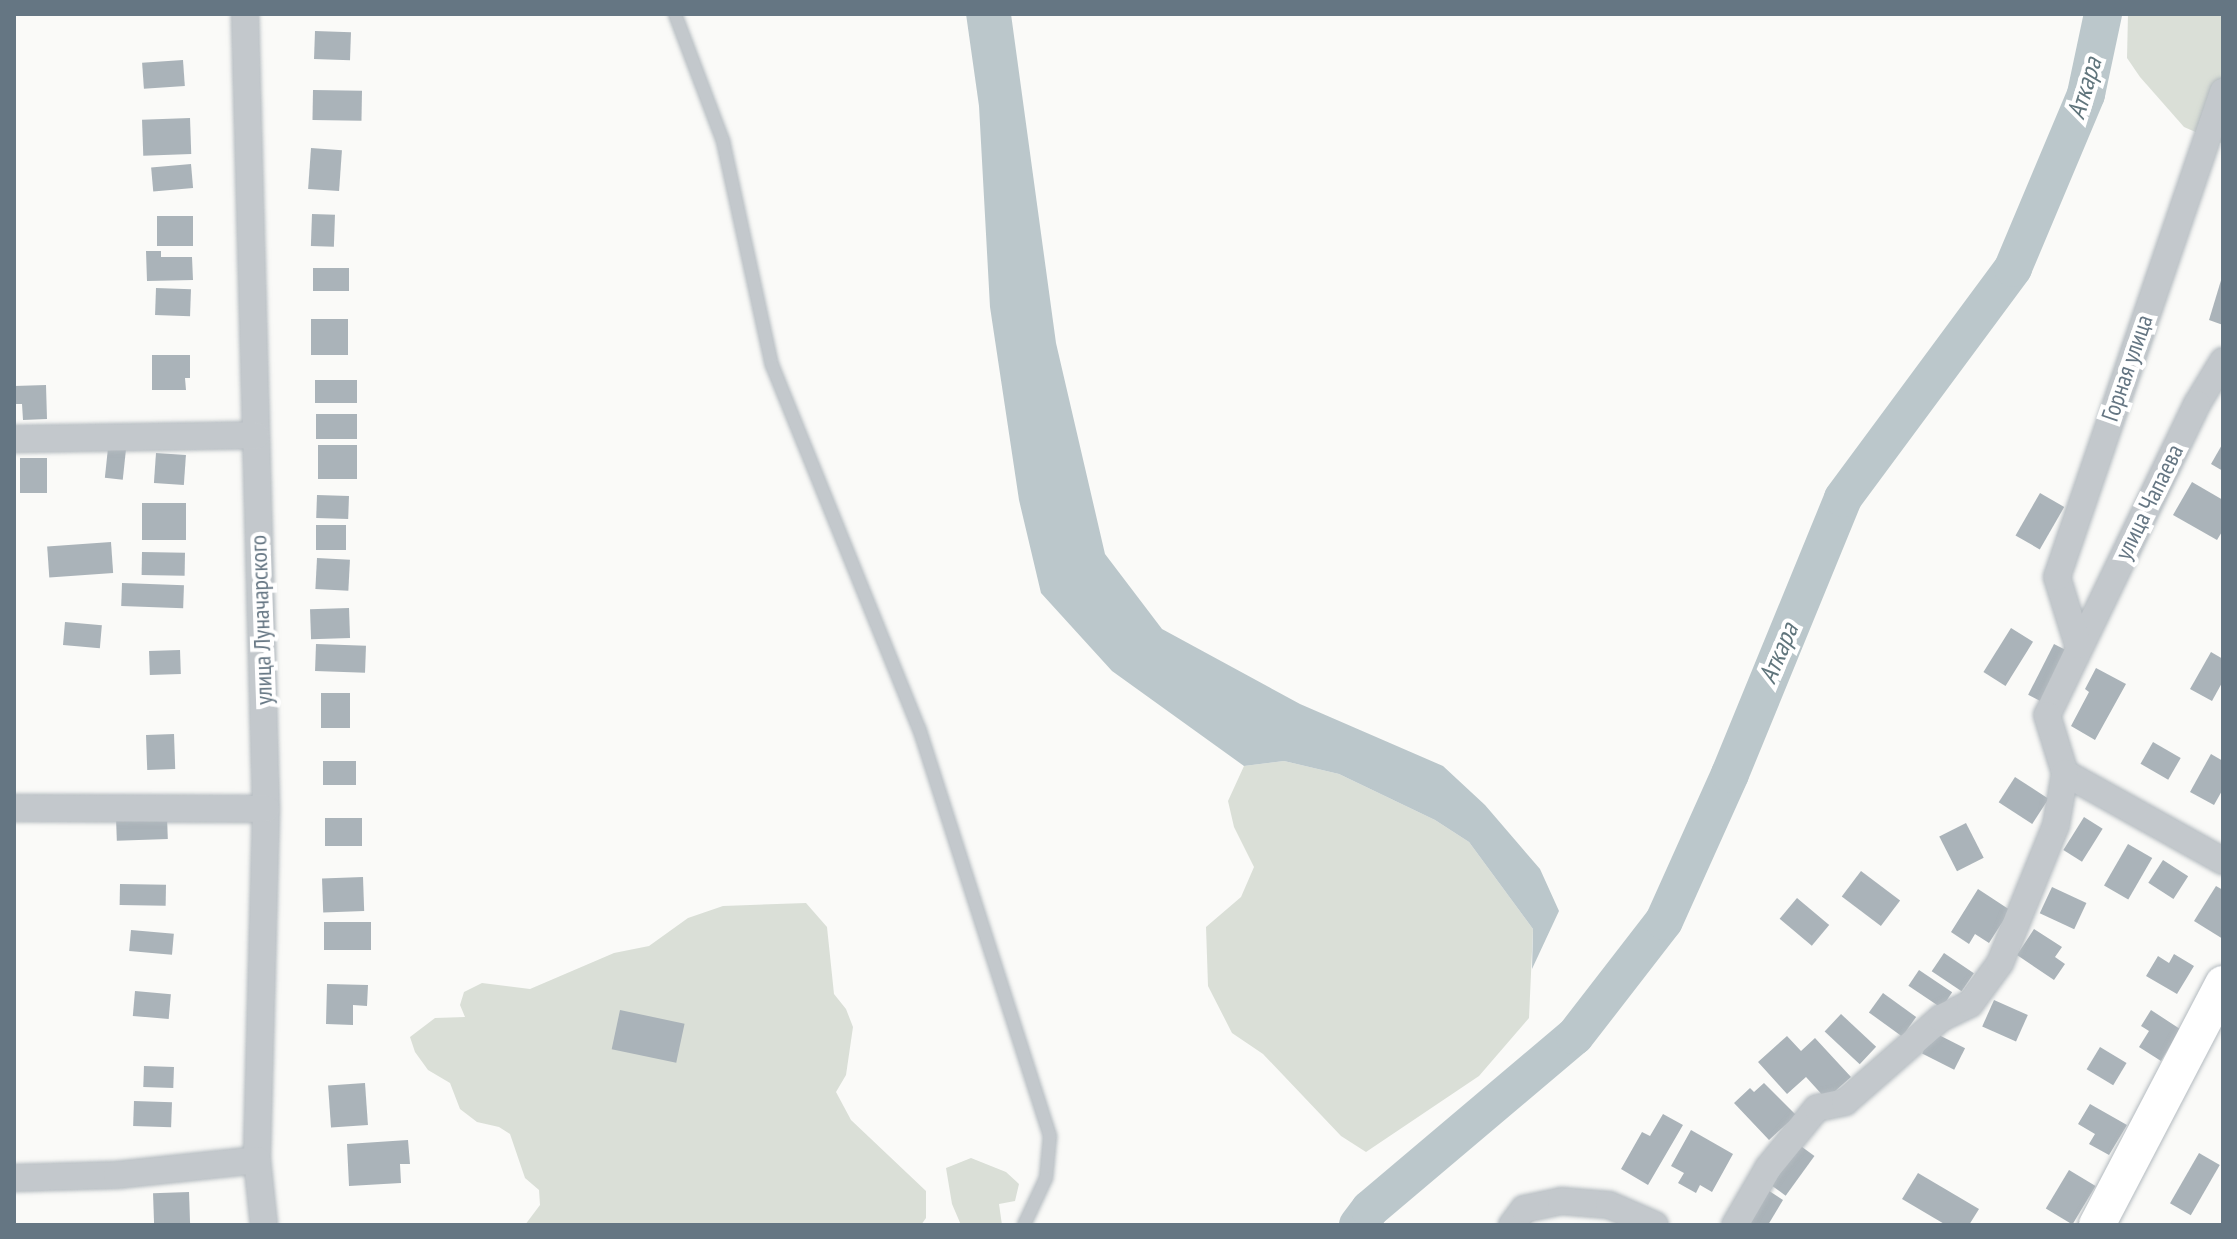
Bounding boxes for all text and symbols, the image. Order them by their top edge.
water label: Аткара [2060,54,2108,122]
street label: Горная улица [2095,311,2159,425]
street label: улица Чапаева [2109,440,2189,564]
street label: улица Луначарского [244,534,278,706]
water label: Аткара [1751,618,1805,688]

